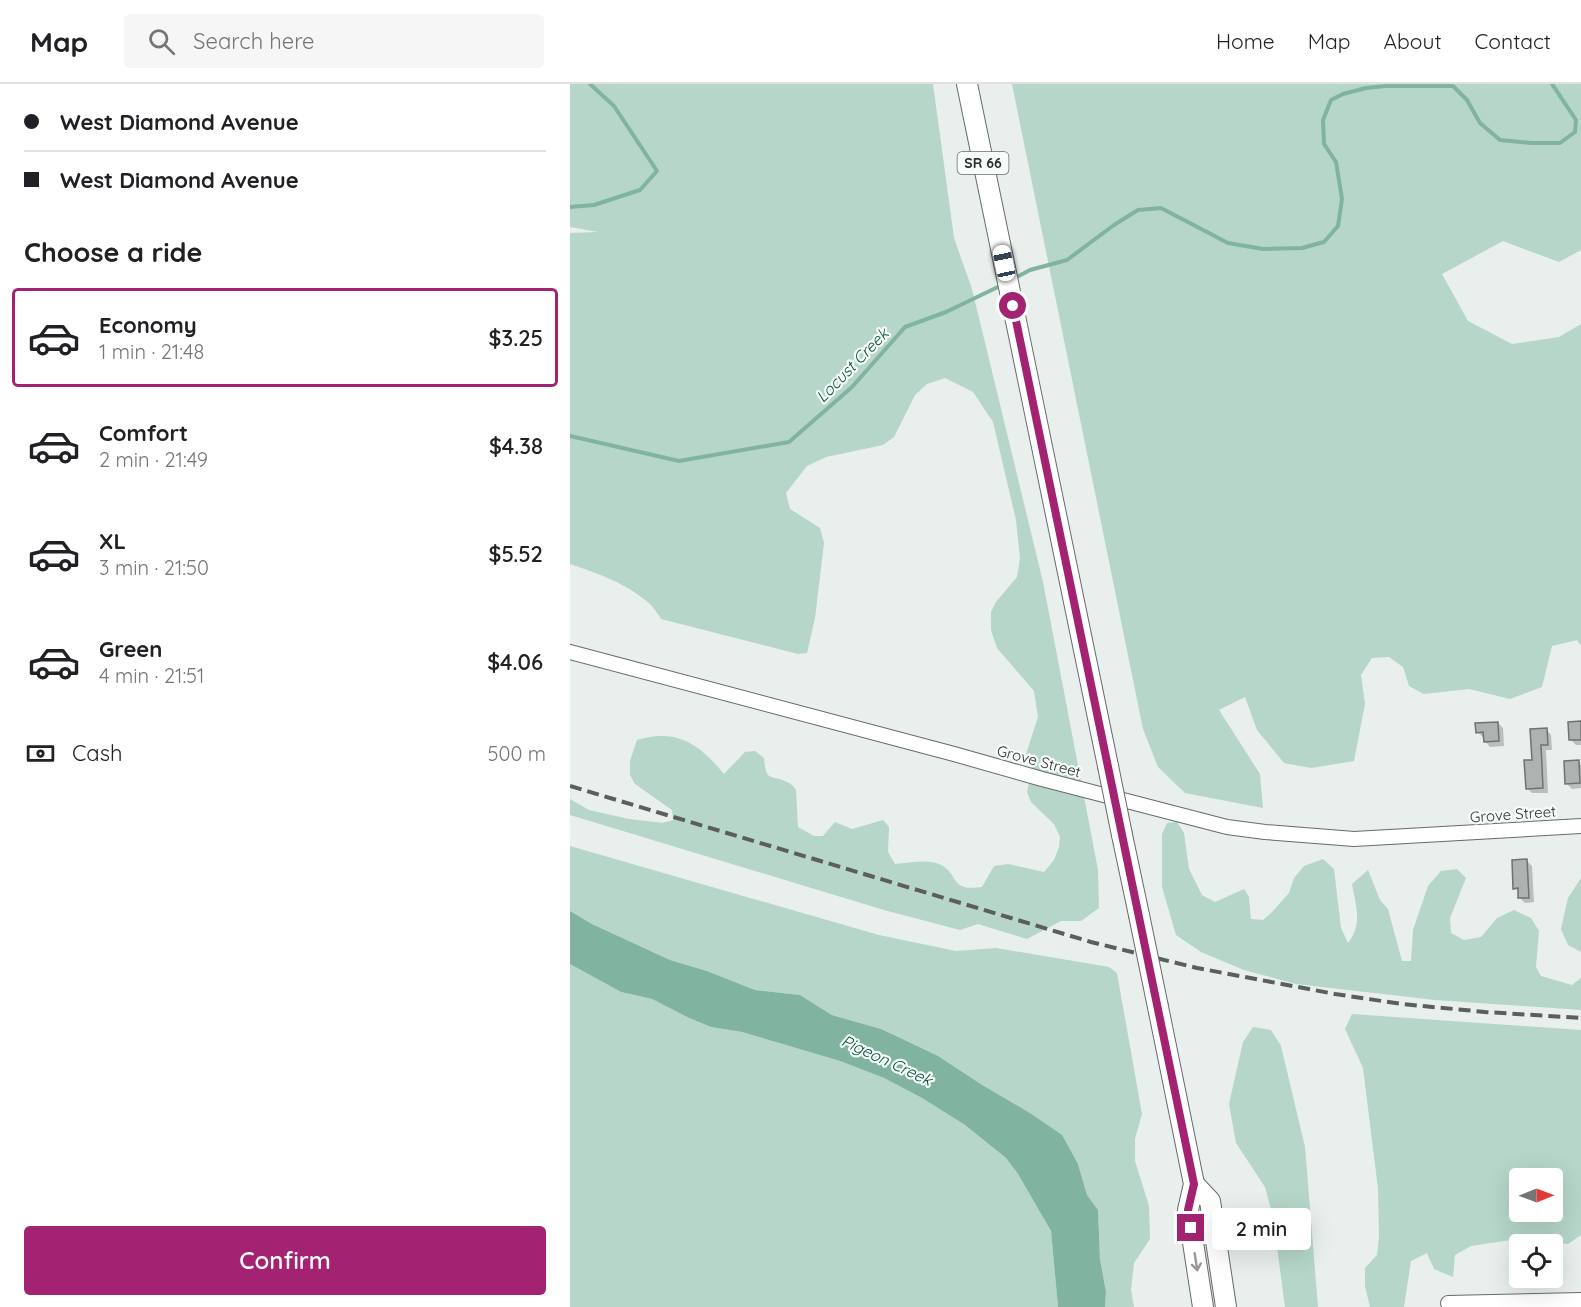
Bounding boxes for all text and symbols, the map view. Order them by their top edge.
search box [124,14,544,68]
text: Map [30,24,88,59]
icon: search [145,25,178,58]
text: Search here [193,27,315,55]
text: Home [1216,28,1275,54]
text: Map [1308,28,1351,54]
text: About [1384,28,1442,54]
text: Contact [1475,28,1551,54]
text: West Diamond Avenue [60,108,299,136]
road number: SR 66 [958,152,1008,174]
text: West Diamond Avenue [60,166,299,194]
text: Choose a ride [24,235,202,269]
car [991,244,1017,282]
route start [999,292,1026,319]
icon: car [27,311,81,365]
text: Economy [99,311,197,339]
water label: Locust Creek [812,323,893,406]
text: $3.25 [489,324,543,352]
text: 1 min · 21:48 [99,339,204,364]
icon: car [27,419,81,473]
text: Comfort [99,419,188,447]
text: $4.38 [489,432,543,460]
text: 2 min · 21:49 [99,447,208,472]
icon: car [27,527,81,581]
text: XL [99,527,126,555]
text: $5.52 [489,540,543,568]
text: 3 min · 21:50 [99,555,209,580]
icon: car [27,635,81,689]
text: Green [99,635,162,663]
text: $4.06 [487,648,543,676]
text: 4 min · 21:51 [99,663,204,688]
icon: cash [24,737,57,770]
text: Cash [72,739,123,767]
text: 500 m [488,741,546,766]
street label: Grove Street [995,741,1083,781]
street label: Grove Street [1469,802,1557,826]
water label: Pigeon Creek [838,1030,937,1090]
north arrow [1509,1168,1563,1222]
map controls [1509,1168,1563,1288]
callout: 2 min [1212,1207,1311,1249]
route end [1177,1214,1204,1241]
text: 2 min [1236,1216,1287,1241]
button: Confirm [24,1226,546,1295]
button: locate [1509,1234,1563,1288]
one-way arrow [1191,1252,1202,1272]

